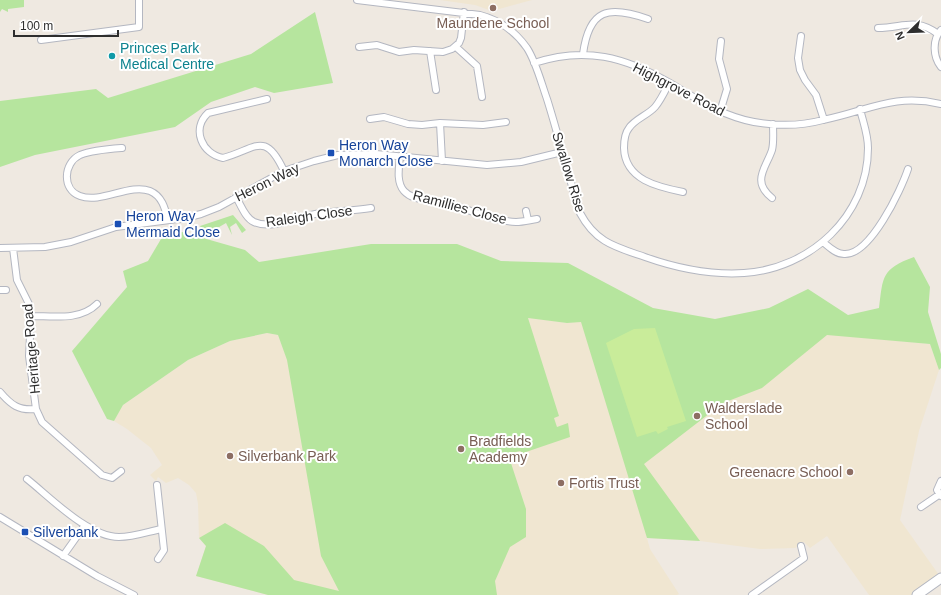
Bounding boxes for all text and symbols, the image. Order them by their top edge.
marker: Maundene School [488,3,498,13]
scale bar [14,12,118,38]
north arrow [889,12,929,52]
place label: Maundene School [437,15,549,31]
text: 100 m [20,19,53,33]
text: N [893,30,907,42]
place label: Princes Park Medical Centre [120,40,214,72]
marker: Princes Park Medical Centre [107,51,117,61]
street label: Highgrove Road [630,59,728,119]
street label: Swallow Rise [549,130,589,214]
place label: Heron Way Monarch Close [339,137,433,169]
marker: Heron Way Monarch Close [326,148,336,158]
street label: Heron Way [232,160,302,204]
street label: Ramillies Close [411,187,509,227]
street label: Raleigh Close [265,202,353,230]
place label: Heron Way Mermaid Close [126,208,220,240]
marker: Heron Way Mermaid Close [113,219,123,229]
street label: Heritage Road [19,303,43,395]
place label: Walderslade School [705,400,783,432]
marker: Walderslade School [692,411,702,421]
place label: Bradfields Academy [469,433,531,465]
marker: Bradfields Academy [456,444,466,454]
place label: Silverbank Park [238,448,337,464]
marker: Silverbank Park [225,451,235,461]
place label: Greenacre School [729,464,842,480]
marker: Greenacre School [845,467,855,477]
place label: Fortis Trust [569,475,639,491]
marker: Fortis Trust [556,478,566,488]
place label: Silverbank [33,524,99,540]
marker: Silverbank [20,527,30,537]

